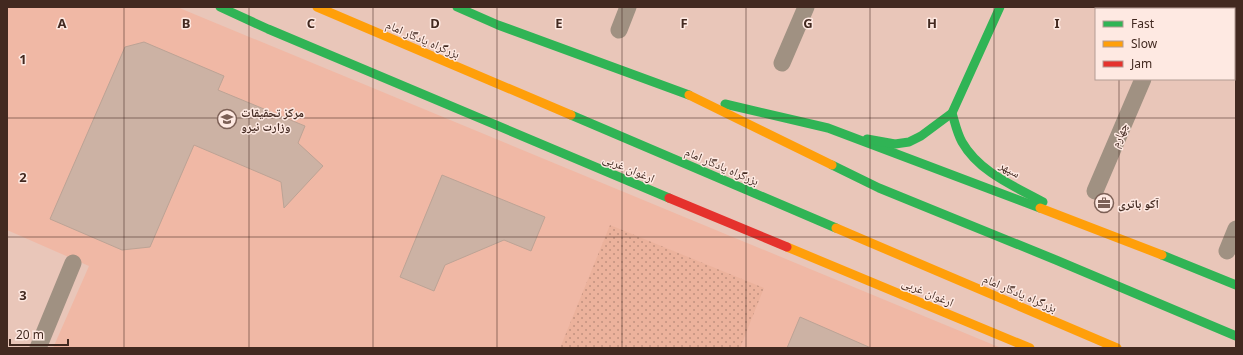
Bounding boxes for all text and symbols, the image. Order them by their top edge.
legend [1095,8,1235,80]
text: A [58,14,67,32]
text: B [182,14,190,32]
text: C [307,14,315,32]
text: D [430,14,440,32]
text: E [555,14,563,32]
text: F [680,14,688,32]
text: G [803,14,813,32]
text: H [927,14,937,32]
text: I [1054,14,1060,32]
text: Fast [1131,15,1155,32]
street label: بزرگراه یادگار امام [383,16,463,62]
text: Slow [1131,35,1158,52]
text: 1 [19,50,27,68]
text: Jam [1130,55,1152,72]
place label: مرکز تحقیقات وزارت نیرو [241,104,304,135]
school or university icon: مرکز تحقیقات وزارت نیرو [216,108,238,130]
street label: چهارم [1106,119,1132,150]
street label: بزرگراه یادگار امام [682,143,762,189]
street label: ارغوان غربی [601,150,658,187]
street label: سپهر [996,156,1024,182]
text: 2 [19,168,27,186]
office icon: آکو باتری [1093,192,1115,214]
place label: آکو باتری [1118,195,1160,212]
street label: بزرگراه یادگار امام [980,270,1060,316]
street label: ارغوان غربی [900,274,957,311]
text: 3 [19,286,27,304]
scale bar [10,321,68,347]
text: 20 m [16,326,44,343]

